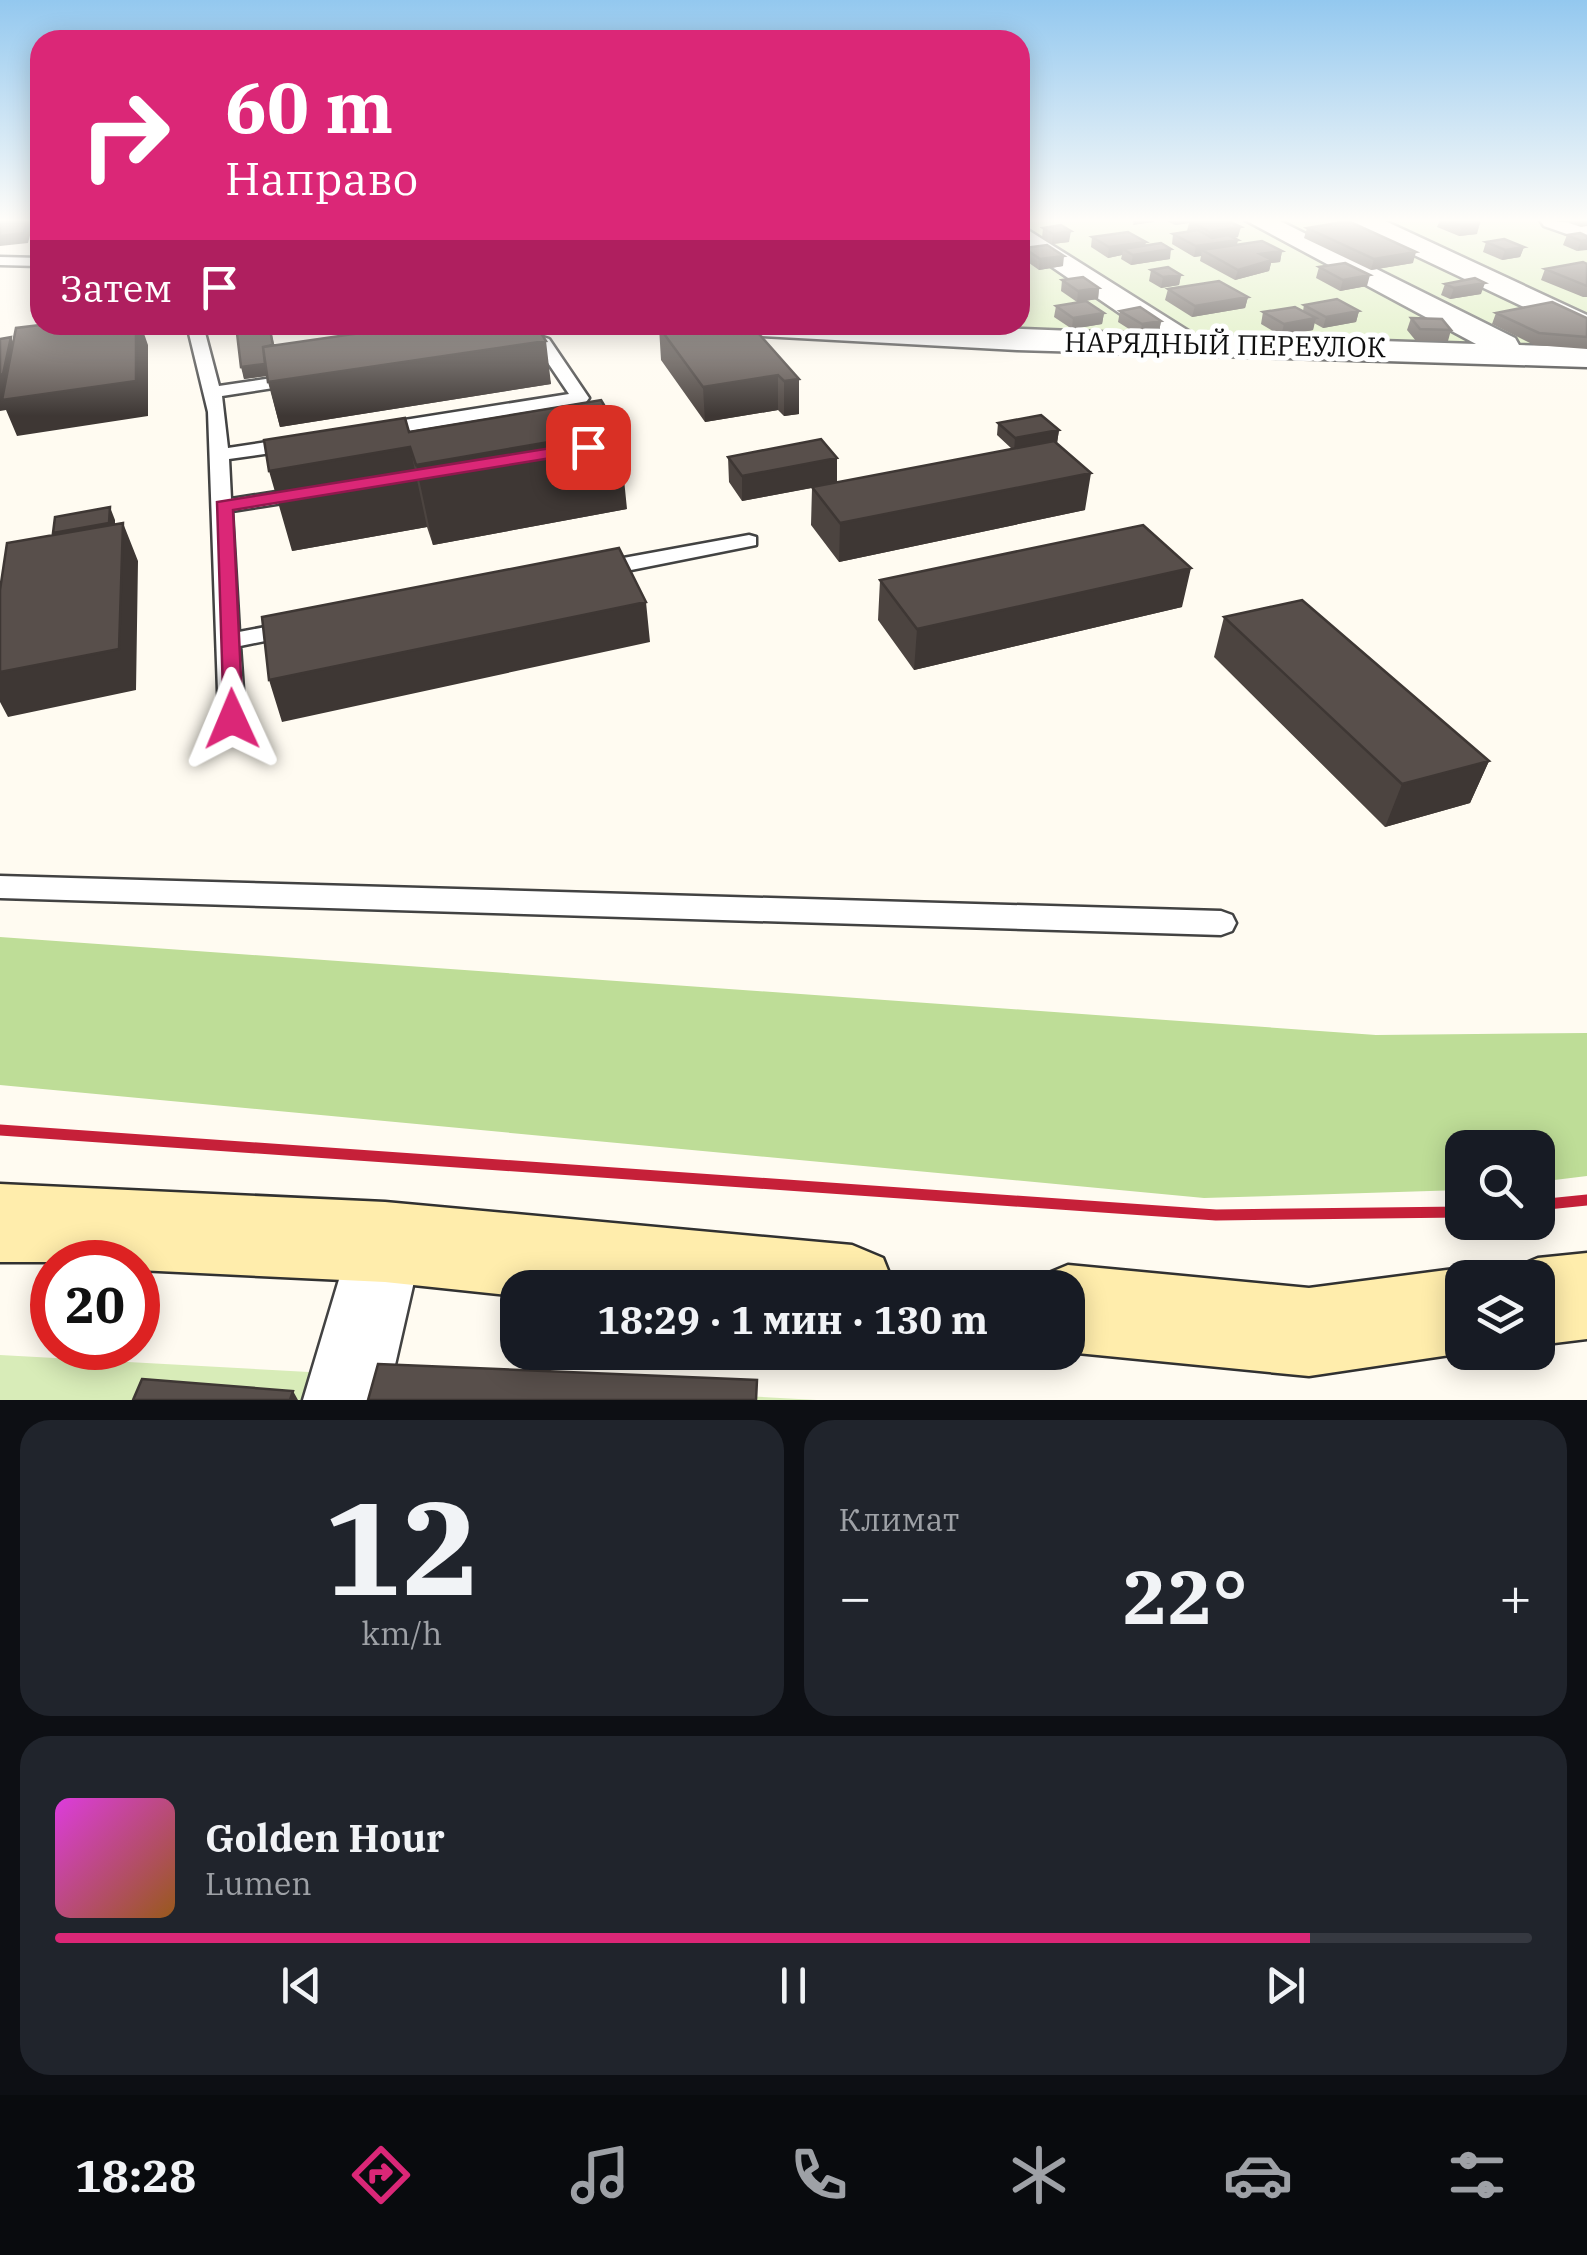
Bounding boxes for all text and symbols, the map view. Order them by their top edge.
text: 60 m [225,61,393,152]
icon: right [60,70,190,200]
text: Направо [225,149,418,207]
icon: arrive [192,260,247,315]
text: Затем [60,263,172,312]
street label: НАРЯДНЫЙ ПЕРЕУЛОК [1064,323,1386,365]
pin [546,405,631,490]
icon: arrive [561,420,616,475]
position arrow [180,667,284,771]
map controls [1445,1130,1555,1370]
button: search [1445,1130,1555,1240]
speed limit sign: 20 [30,1240,160,1370]
button: layers [1445,1260,1555,1370]
text: 18:29 · 1 мин · 130 m [597,1295,988,1344]
text: 12 [324,1462,480,1631]
text: Климат [839,1498,959,1540]
text: 22° [1123,1547,1248,1645]
text: − [839,1561,872,1632]
text: + [1499,1561,1532,1632]
text: km/h [361,1612,442,1654]
text: Golden Hour [205,1813,445,1862]
text: Lumen [205,1862,312,1904]
icon: previous [274,1958,329,2013]
icon: pause [766,1958,821,2013]
icon: next [1258,1958,1313,2013]
icon: directions [346,2140,416,2210]
icon: music [565,2140,635,2210]
icon: phone [784,2140,854,2210]
icon: climate [1004,2140,1074,2210]
icon: car [1223,2140,1293,2210]
icon: filters [1442,2140,1512,2210]
text: 18:28 [75,2146,196,2204]

